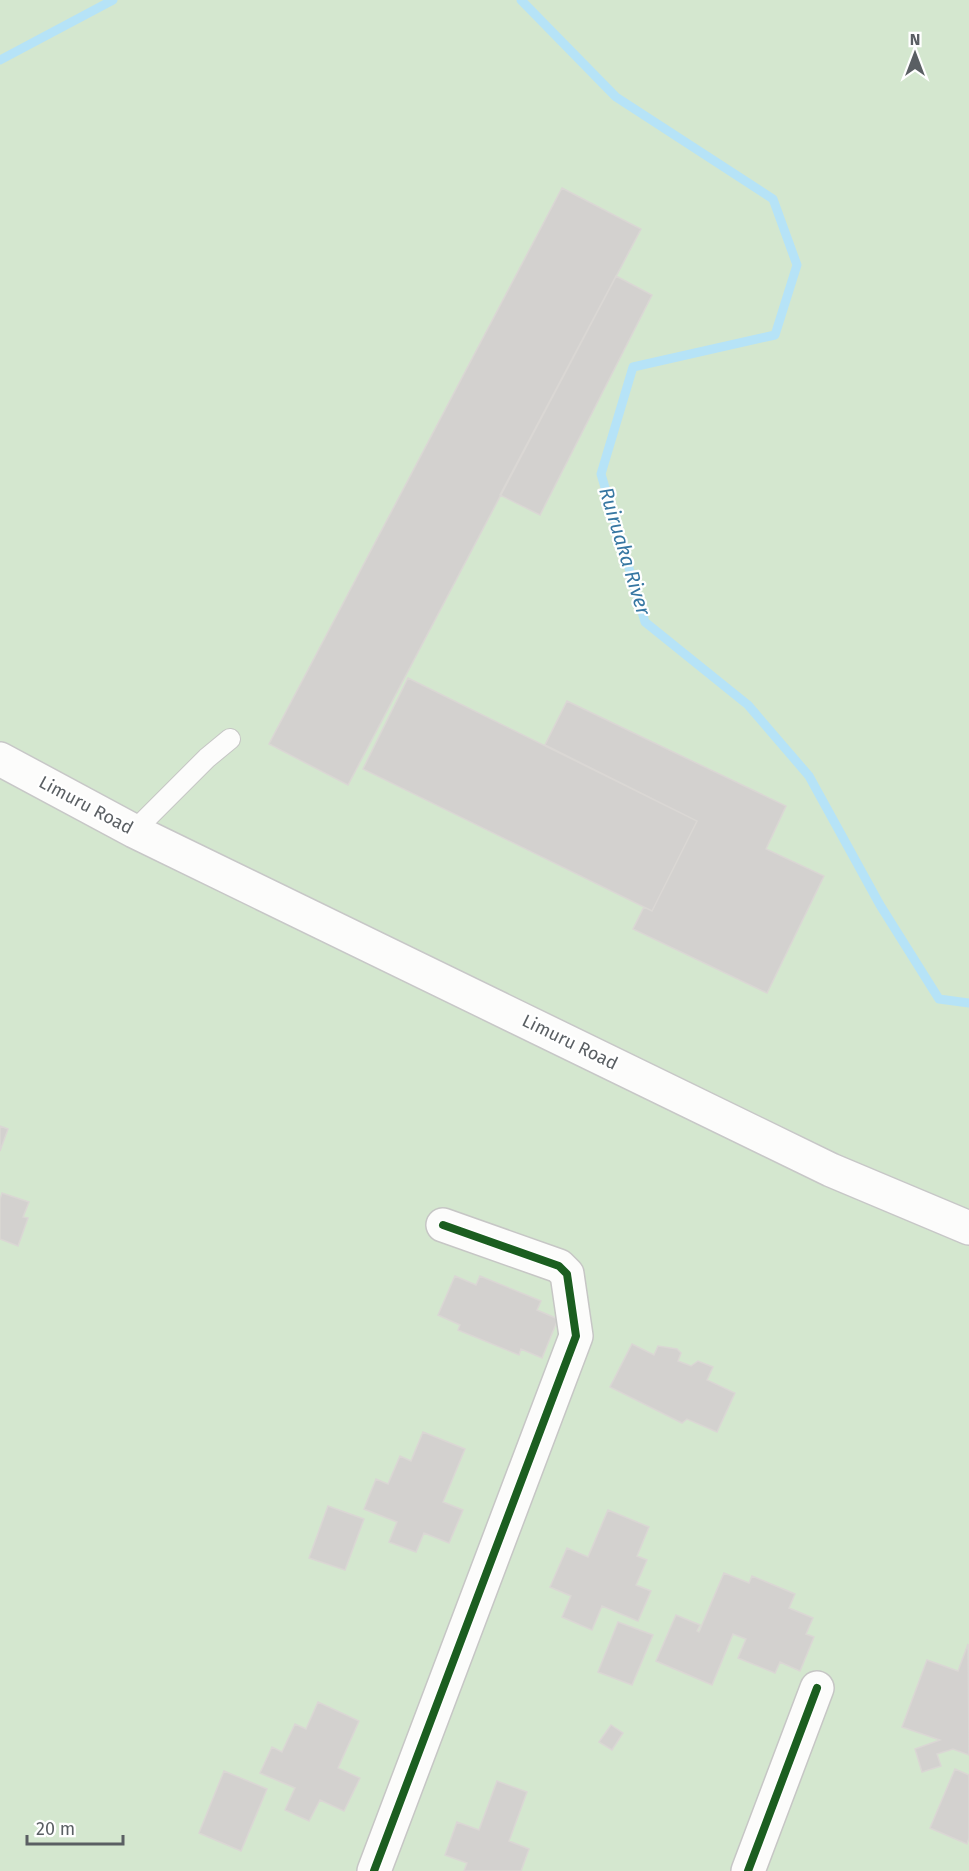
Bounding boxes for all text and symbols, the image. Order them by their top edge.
north arrow [885,24,945,84]
text: N [910,30,920,49]
water label: Ruiruaka River [594,484,656,619]
street label: Limuru Road [35,771,137,839]
street label: Limuru Road [519,1009,621,1075]
scale bar [27,1808,123,1846]
text: 20 m [36,1818,75,1840]

